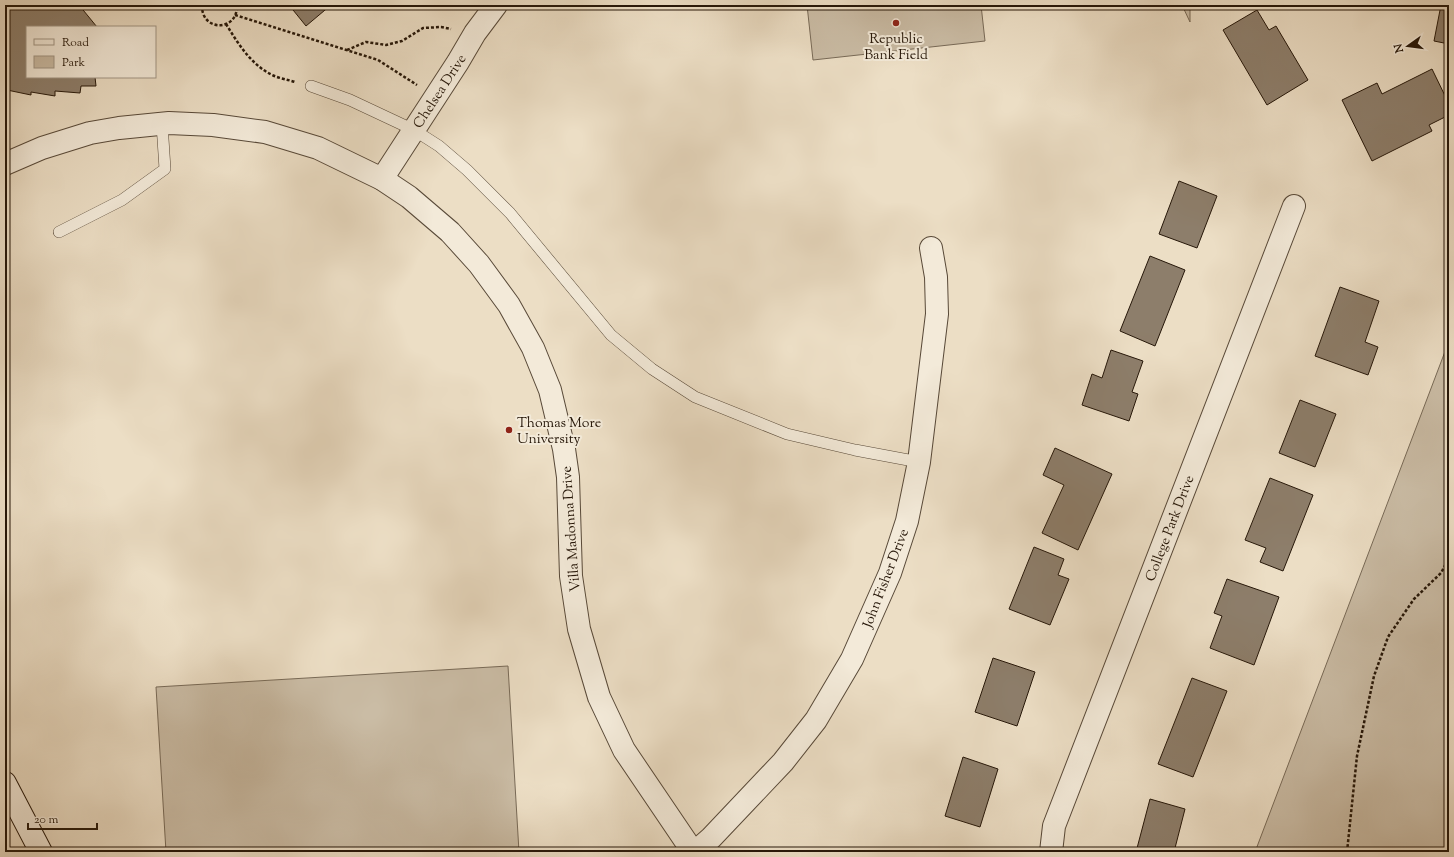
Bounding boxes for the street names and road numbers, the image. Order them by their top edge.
street label: Chelsea Drive [409,51,472,133]
street label: Villa Madonna Drive [558,465,586,592]
street label: College Park Drive [1141,473,1200,585]
street label: John Fisher Drive [858,526,915,632]

